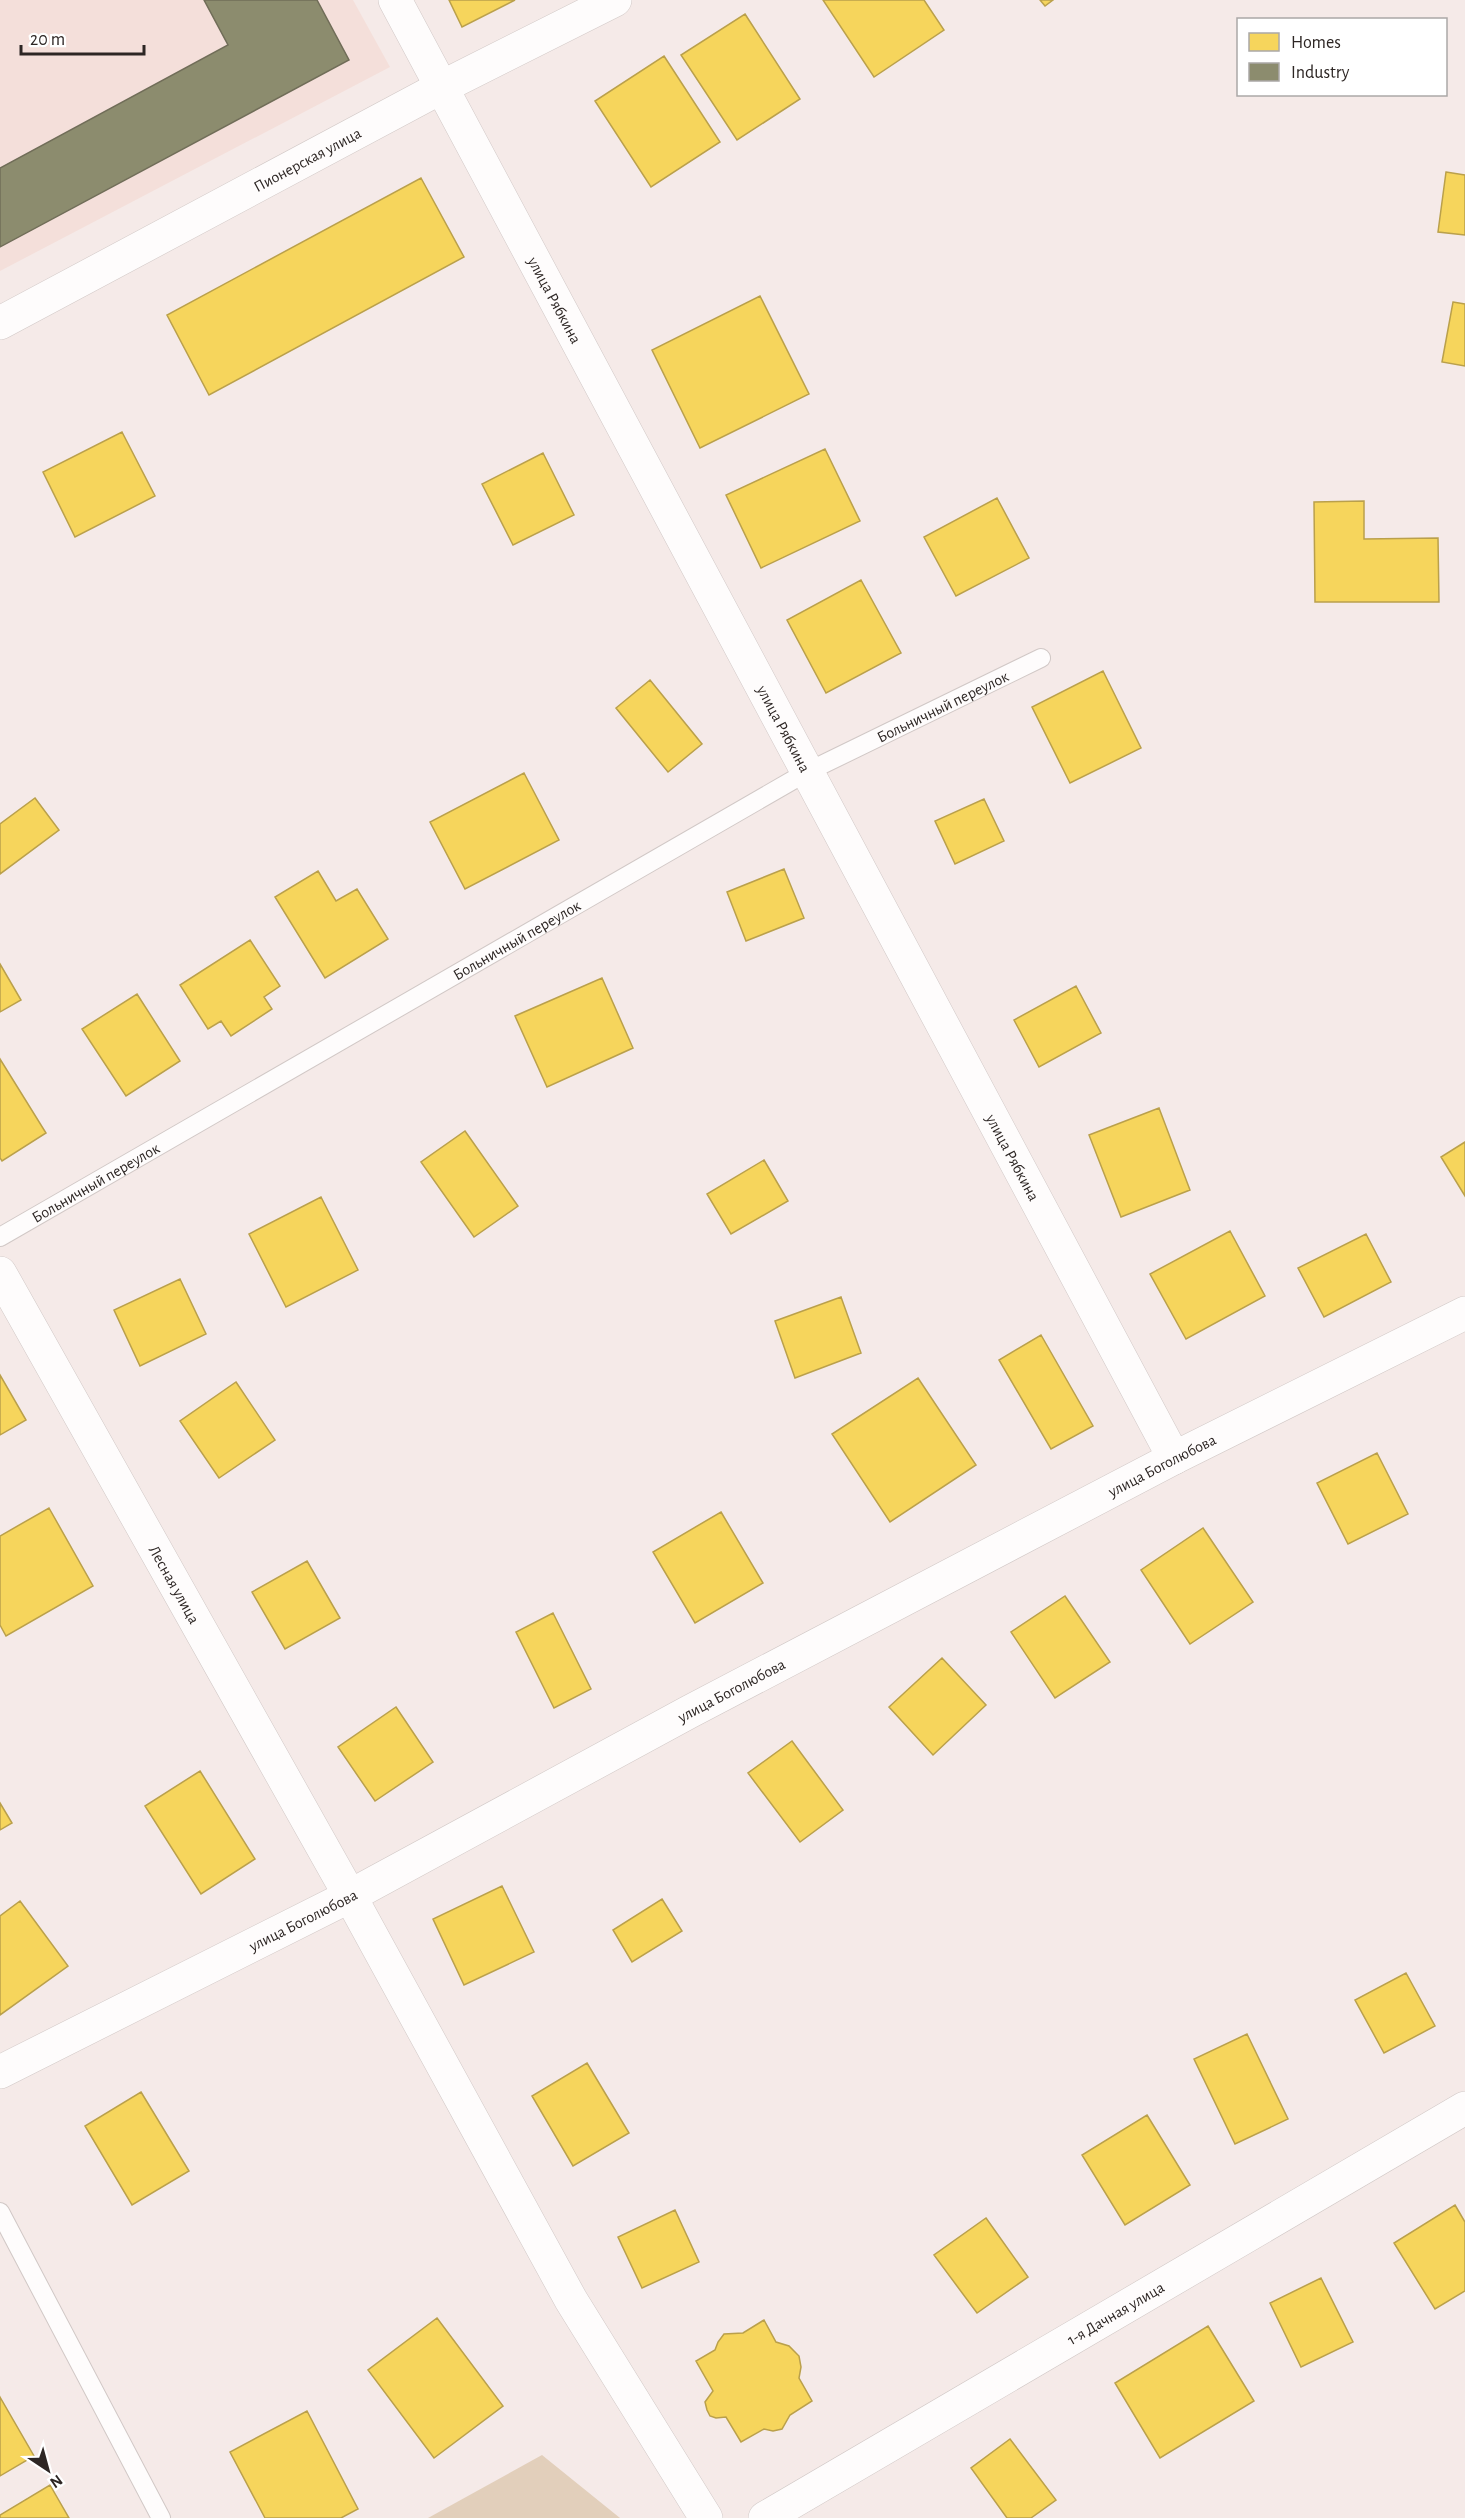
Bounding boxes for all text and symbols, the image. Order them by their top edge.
scale bar [21,18,144,56]
legend [1237,18,1447,96]
text: 20 m [30,31,65,49]
text: Homes [1291,34,1341,52]
text: Industry [1291,64,1350,82]
street label: Пионерская улица [251,125,364,195]
street label: улица Рябкина [523,253,584,346]
street label: Больничный переулок [875,668,1012,746]
street label: улица Рябкина [752,682,813,775]
street label: Больничный переулок [450,897,584,983]
street label: улица Рябкина [981,1111,1042,1204]
street label: Больничный переулок [29,1140,163,1226]
street label: улица Боголюбова [1105,1431,1219,1501]
street label: Лесная улица [146,1543,202,1626]
street label: улица Боголюбова [674,1656,788,1727]
street label: улица Боголюбова [246,1887,360,1956]
street label: 1-я Дачная улица [1065,2279,1167,2348]
north arrow [18,2440,78,2500]
text: N [47,2472,65,2491]

